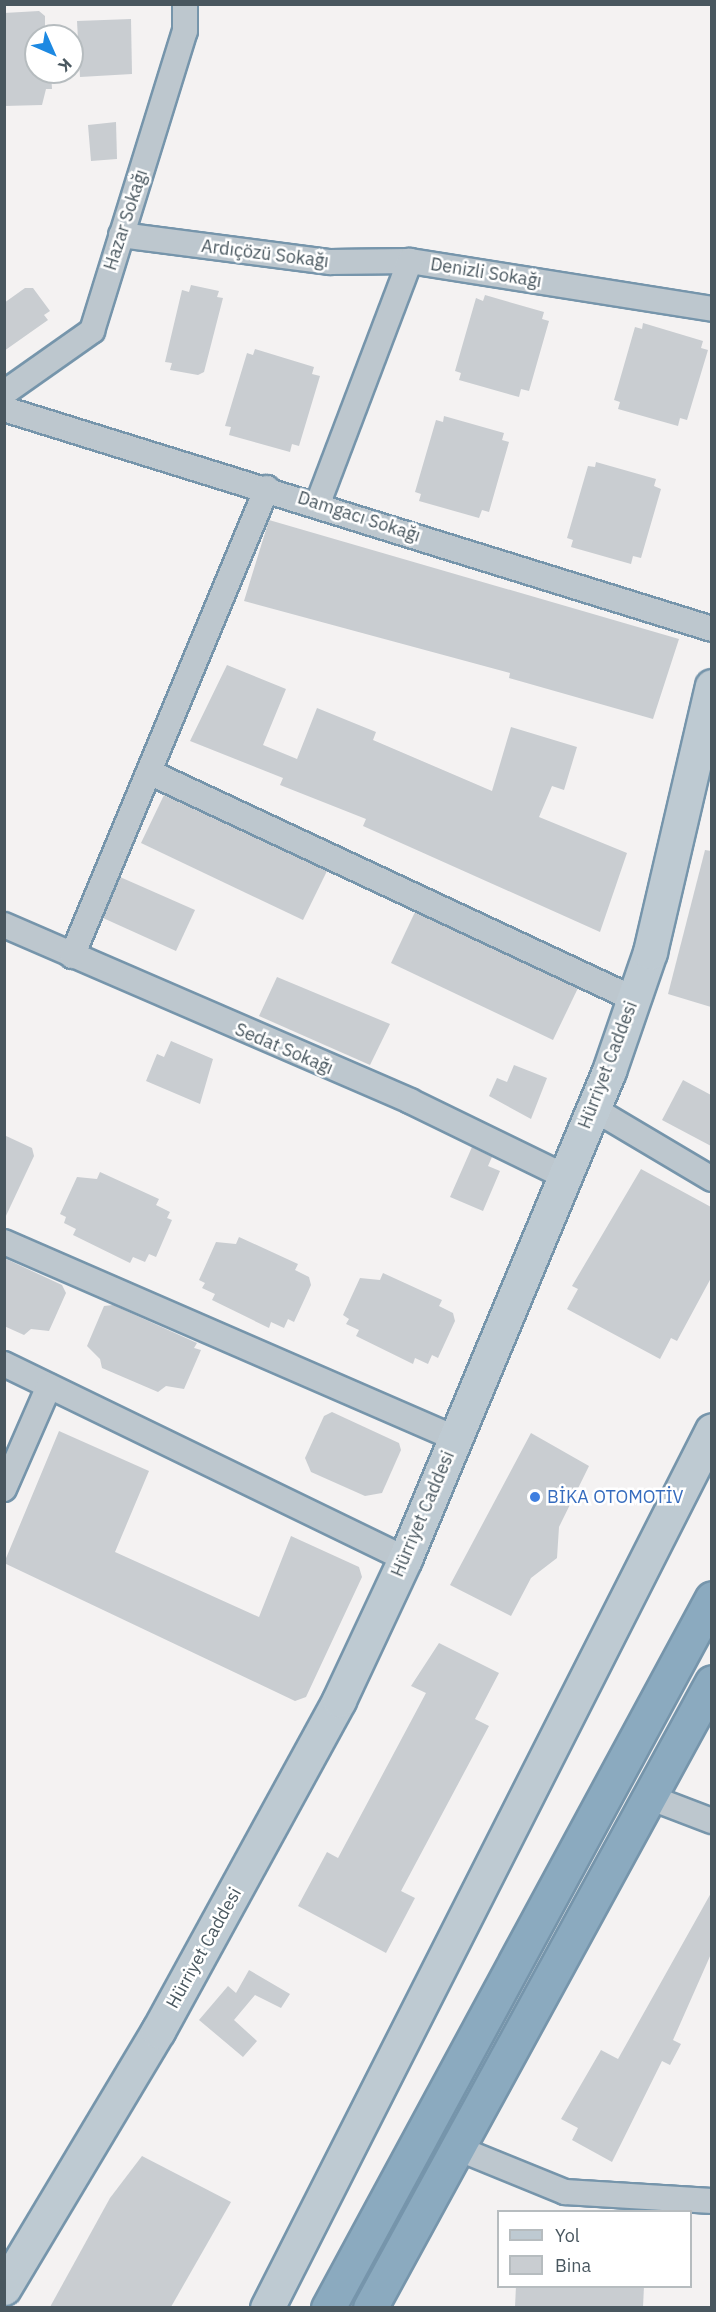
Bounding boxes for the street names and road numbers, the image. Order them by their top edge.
street label: Hazar Sokağı [100,167,152,273]
street label: Ardıçözü Sokağı [200,235,330,273]
street label: Denizli Sokağı [429,254,543,292]
street label: Damgacı Sokağı [295,487,423,547]
street label: Hürriyet Caddesi [574,998,642,1132]
street label: Sedat Sokağı [232,1019,336,1079]
street label: Hürriyet Caddesi [387,1448,459,1580]
street label: Hürriyet Caddesi [162,1884,246,2012]

